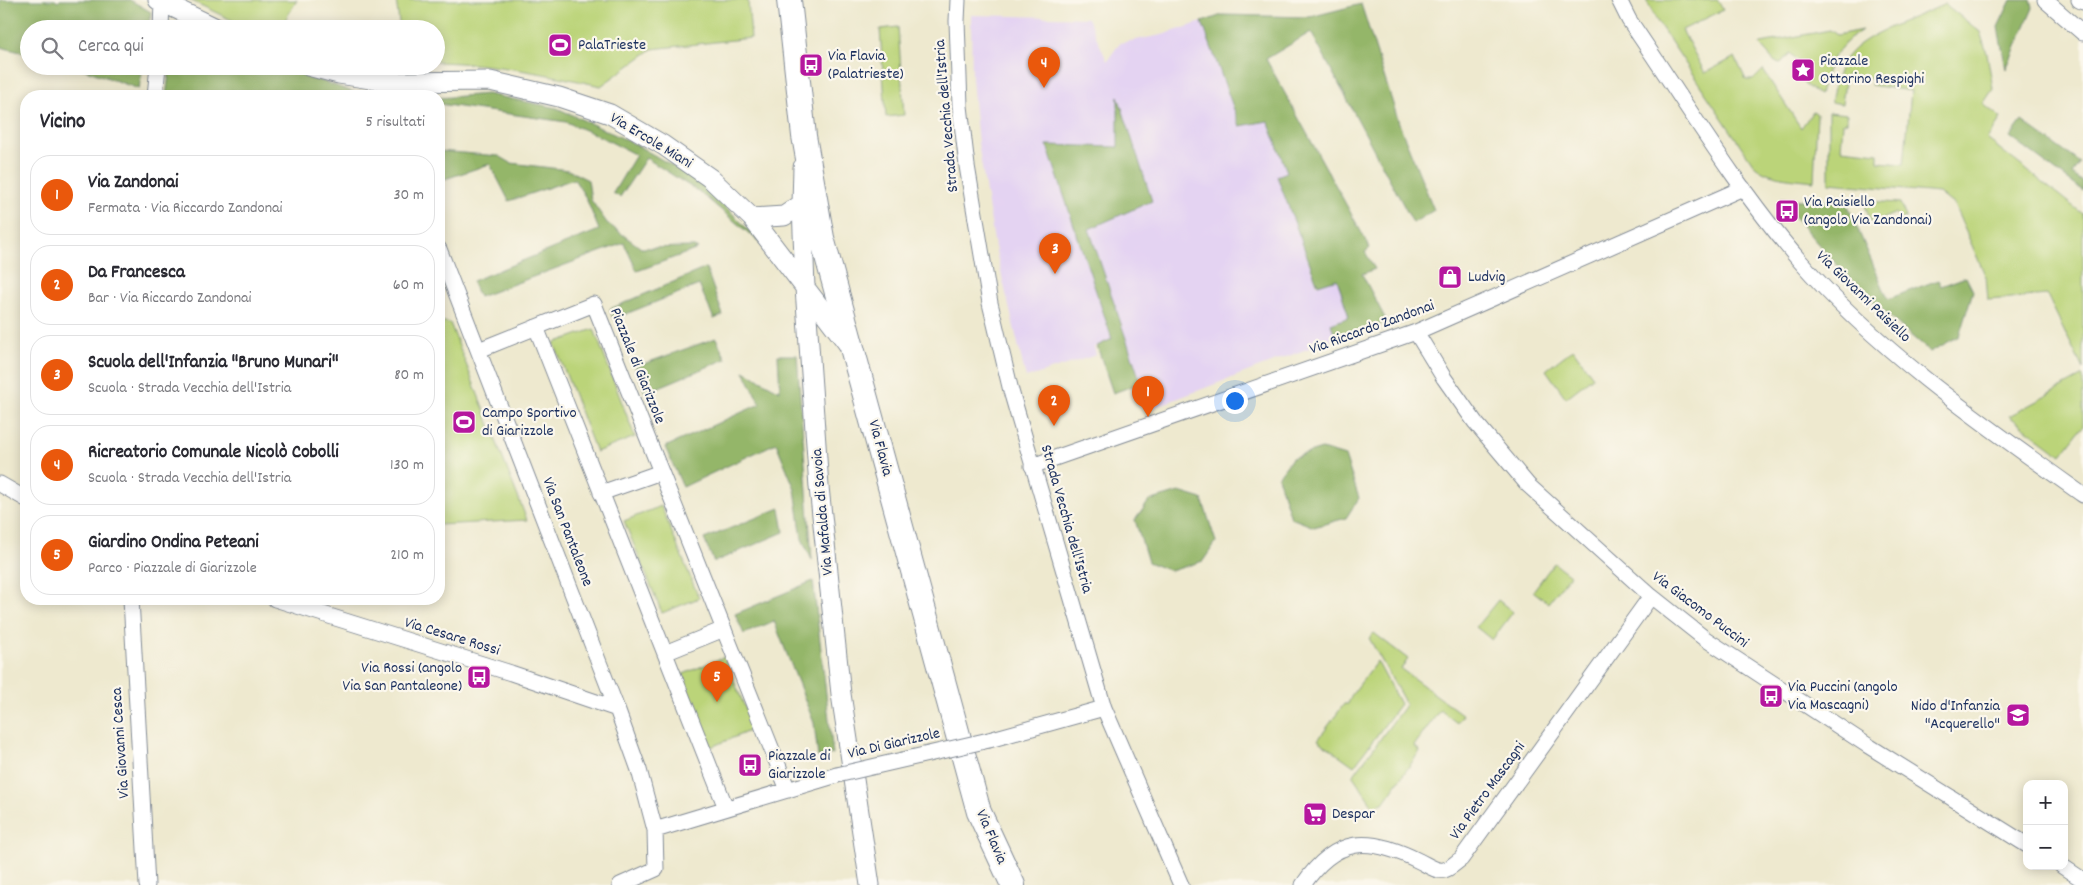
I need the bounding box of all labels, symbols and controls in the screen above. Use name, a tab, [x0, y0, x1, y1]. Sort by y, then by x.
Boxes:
search box	[20, 20, 445, 75]
sports icon: PalaTrieste	[547, 32, 573, 58]
icon: search	[38, 34, 66, 62]
text: Cerca qui	[78, 34, 144, 61]
place label: PalaTrieste	[578, 34, 646, 57]
street label: Strada Vecchia dell'Istria	[929, 38, 965, 193]
place label: Via Flavia (Palatrieste)	[828, 45, 904, 86]
pin: 4	[1028, 47, 1060, 88]
place label: Piazzale Ottorino Respighi	[1820, 50, 1924, 91]
bus stop icon: Via Flavia (Palatrieste)	[798, 52, 824, 78]
place icon: Piazzale Ottorino Respighi	[1790, 57, 1816, 83]
street label: Via Ercole Miani	[605, 107, 697, 175]
text: Vicino	[40, 108, 85, 138]
text: 5 risultati	[365, 111, 425, 134]
text: Via Zandonai	[88, 170, 178, 197]
text: 1	[55, 184, 59, 207]
text: 30 m	[394, 184, 424, 207]
place label: Via Paisiello (angolo Via Zandonai)	[1804, 191, 1932, 232]
text: Fermata · Via Riccardo Zandonai	[88, 197, 283, 220]
bus stop icon: Via Paisiello (angolo Via Zandonai)	[1774, 198, 1800, 224]
pin: 3	[1039, 233, 1071, 274]
street label: Via Giovanni Paisiello	[1810, 245, 1916, 349]
text: Da Francesca	[88, 260, 185, 287]
shop icon: Ludvig	[1437, 264, 1463, 290]
place label: Ludvig	[1468, 266, 1506, 289]
text: 2	[54, 274, 61, 297]
text: 60 m	[393, 274, 424, 297]
text: Bar · Via Riccardo Zandonai	[88, 287, 252, 310]
street label: Via Riccardo Zandonai	[1306, 295, 1438, 361]
street label: Piazzale di Giarizzole	[603, 304, 671, 428]
text: Scuola dell'Infanzia "Bruno Munari"	[88, 350, 338, 377]
text: 3	[53, 364, 61, 387]
text: 80 m	[394, 364, 424, 387]
pin: 1	[1132, 376, 1164, 417]
text: Scuola · Strada Vecchia dell'Istria	[88, 377, 291, 400]
pin: 2	[1038, 385, 1070, 426]
your location	[1222, 388, 1248, 414]
place label: Campo Sportivo di Giarizzole	[482, 402, 577, 443]
sports icon: Campo Sportivo di Giarizzole	[451, 409, 477, 435]
street label: Via Flavia	[861, 417, 899, 479]
text: Ricreatorio Comunale Nicolò Cobolli	[88, 440, 339, 467]
street label: Strada Vecchia dell'Istria	[1034, 442, 1098, 596]
street label: Via Mafalda di Savoia	[806, 447, 840, 576]
text: 4	[54, 454, 60, 477]
text: 130 m	[390, 454, 424, 477]
text: Scuola · Strada Vecchia dell'Istria	[88, 467, 291, 490]
street label: Via San Pantaleone	[536, 474, 598, 590]
text: Giardino Ondina Peteani	[88, 530, 259, 557]
text: 5	[53, 544, 61, 567]
text: 210 m	[390, 544, 424, 567]
text: Parco · Piazzale di Giarizzole	[88, 557, 257, 580]
street label: Via Giacomo Puccini	[1647, 566, 1753, 654]
street label: Via Cesare Rossi	[401, 612, 503, 662]
place label: Via Rossi (angolo Via San Pantaleone)	[343, 657, 462, 698]
pin: 5	[701, 661, 733, 702]
bus stop icon: Via Rossi (angolo Via San Pantaleone)	[466, 664, 492, 690]
place label: Via Puccini (angolo Via Mascagni)	[1788, 676, 1898, 717]
bus stop icon: Via Puccini (angolo Via Mascagni)	[1758, 683, 1784, 709]
street label: Via Giovanni Cesca	[106, 686, 136, 799]
place label: Nido d'Infanzia "Acquerello"	[1911, 695, 2000, 736]
school or university icon: Nido d'Infanzia "Acquerello"	[2005, 702, 2031, 728]
street label: Via Di Giarizzole	[846, 722, 942, 766]
street label: Via Pietro Mascagni	[1444, 737, 1532, 845]
place label: Piazzale di Giarizzole	[768, 745, 830, 786]
bus stop icon: Piazzale di Giarizzole	[737, 752, 763, 778]
map controls	[2023, 780, 2068, 870]
button: +	[2023, 780, 2068, 825]
supermarket icon: Despar	[1302, 801, 1328, 827]
place label: Despar	[1332, 803, 1375, 826]
street label: Via Flavia	[969, 806, 1013, 868]
button: −	[2023, 825, 2068, 870]

